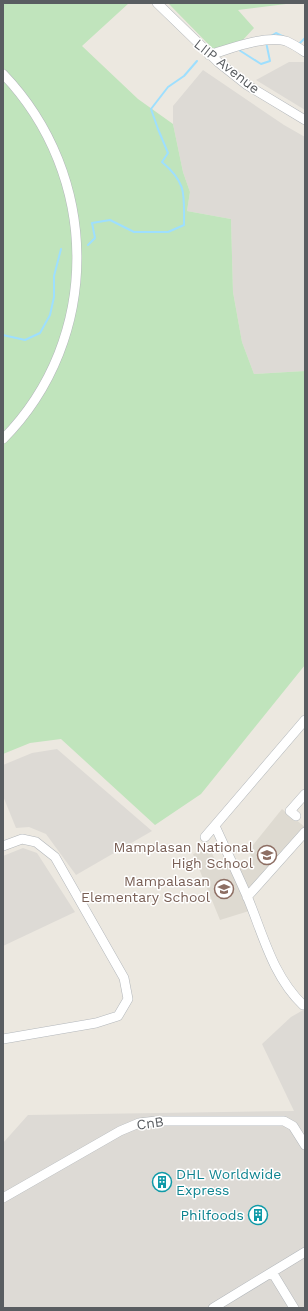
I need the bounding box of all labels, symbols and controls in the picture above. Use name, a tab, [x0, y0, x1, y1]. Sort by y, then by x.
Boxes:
street label: LIIP Avenue	[191, 35, 263, 97]
place label: Mamplasan National High School	[113, 839, 254, 871]
school or university icon: Mamplasan National High School	[256, 844, 278, 866]
place label: Mampalasan Elementary School	[81, 873, 211, 905]
school or university icon: Mampalasan Elementary School	[213, 878, 235, 900]
street label: CnB	[135, 1113, 165, 1133]
place label: DHL Worldwide Express	[176, 1166, 281, 1198]
building icon: DHL Worldwide Express	[151, 1171, 173, 1193]
building icon: Philfoods	[247, 1204, 269, 1226]
place label: Philfoods	[181, 1207, 244, 1223]

